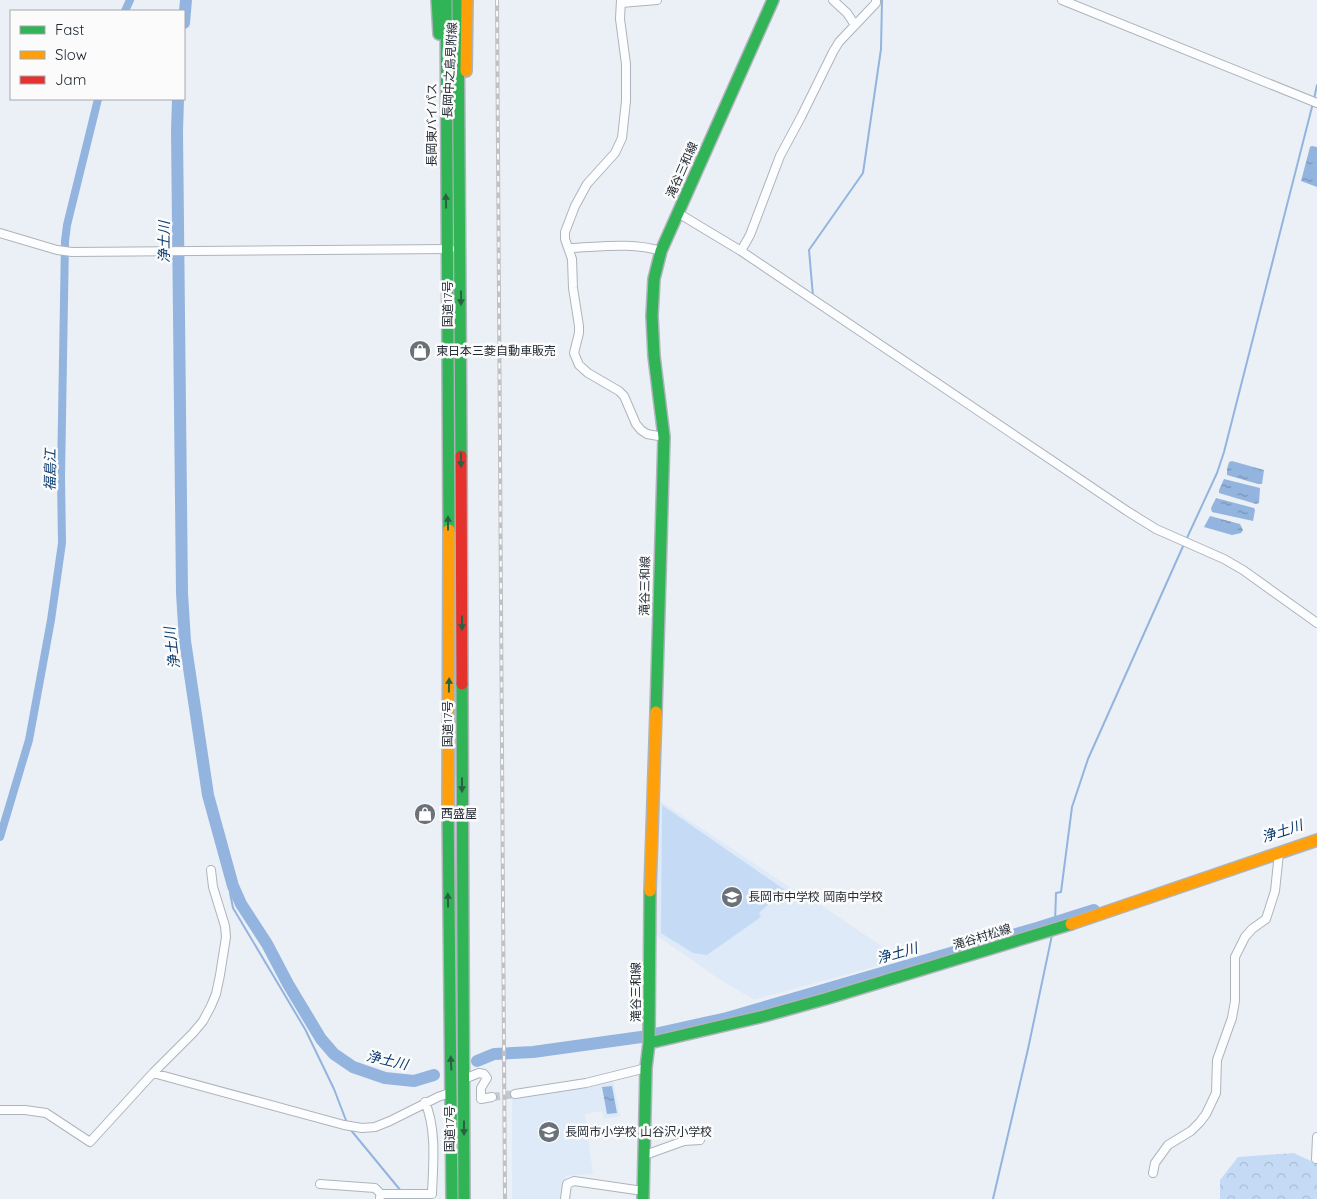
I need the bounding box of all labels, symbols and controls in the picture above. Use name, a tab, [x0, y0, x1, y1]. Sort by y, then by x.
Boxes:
legend	[10, 10, 185, 100]
text: Fast	[55, 20, 84, 39]
street label: 長岡中之島見附線	[439, 22, 460, 118]
text: Slow	[55, 45, 87, 64]
text: Jam	[55, 70, 86, 89]
street label: 長岡東バイパス	[424, 83, 439, 167]
street label: 滝谷三和線	[662, 139, 701, 200]
one-way arrow	[442, 192, 450, 208]
water label: 浄土川	[155, 219, 173, 263]
street label: 国道17号	[440, 281, 455, 327]
one-way arrow	[457, 290, 465, 306]
shop icon: 東日本三菱自動車販売	[408, 339, 432, 363]
place label: 東日本三菱自動車販売	[436, 343, 556, 358]
water label: 福島江	[41, 447, 59, 491]
one-way arrow	[458, 453, 466, 469]
one-way arrow	[444, 515, 452, 531]
street label: 滝谷三和線	[636, 556, 653, 616]
one-way arrow	[458, 615, 466, 631]
water label: 浄土川	[160, 624, 183, 670]
one-way arrow	[445, 677, 453, 693]
street label: 国道17号	[440, 701, 455, 747]
one-way arrow	[458, 778, 466, 794]
shop icon: 西盛屋	[413, 802, 437, 826]
place label: 西盛屋	[441, 806, 477, 821]
water label: 浄土川	[1259, 815, 1307, 846]
school or university icon: 長岡市中学校 岡南中学校	[720, 885, 744, 909]
place label: 長岡市中学校 岡南中学校	[748, 889, 883, 904]
one-way arrow	[444, 892, 452, 908]
street label: 滝谷村松線	[951, 921, 1013, 952]
water label: 浄土川	[874, 938, 922, 967]
street label: 滝谷三和線	[628, 962, 643, 1022]
water label: 浄土川	[365, 1047, 411, 1074]
one-way arrow	[446, 1055, 454, 1071]
street label: 国道17号	[442, 1106, 457, 1152]
one-way arrow	[460, 1120, 468, 1136]
school or university icon: 長岡市小学校 山谷沢小学校	[537, 1120, 561, 1144]
place label: 長岡市小学校 山谷沢小学校	[565, 1124, 712, 1139]

